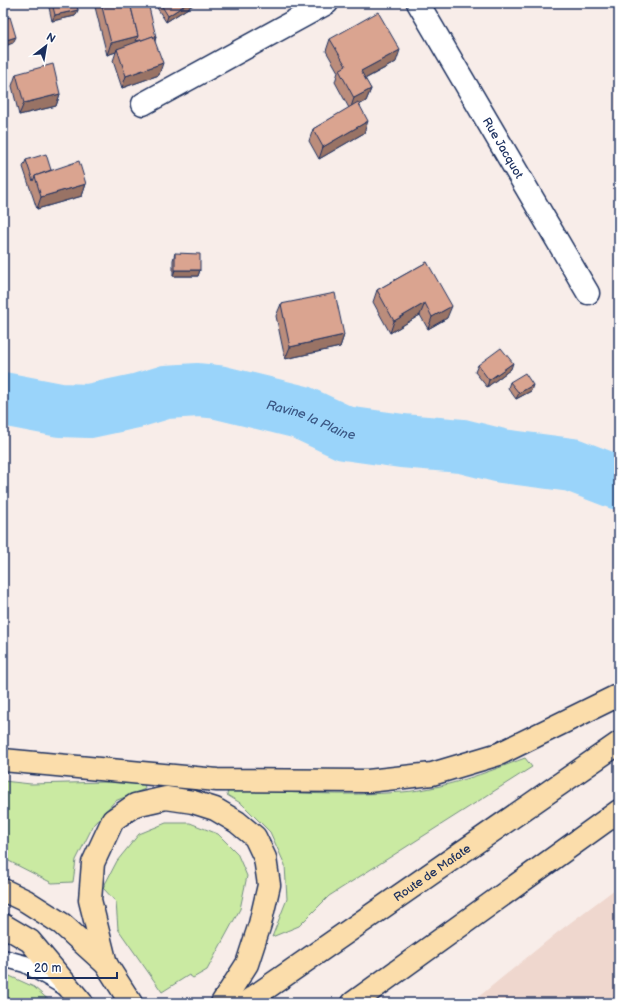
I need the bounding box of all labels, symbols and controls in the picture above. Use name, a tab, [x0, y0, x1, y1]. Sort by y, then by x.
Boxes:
north arrow	[26, 26, 66, 66]
text: N	[44, 30, 58, 46]
street label: Rue Jacquot	[479, 115, 526, 182]
water label: Ravine la Plaine	[265, 397, 357, 443]
street label: Route de Mafate	[391, 841, 474, 905]
scale bar	[28, 954, 117, 980]
text: 20 m	[34, 961, 61, 976]

